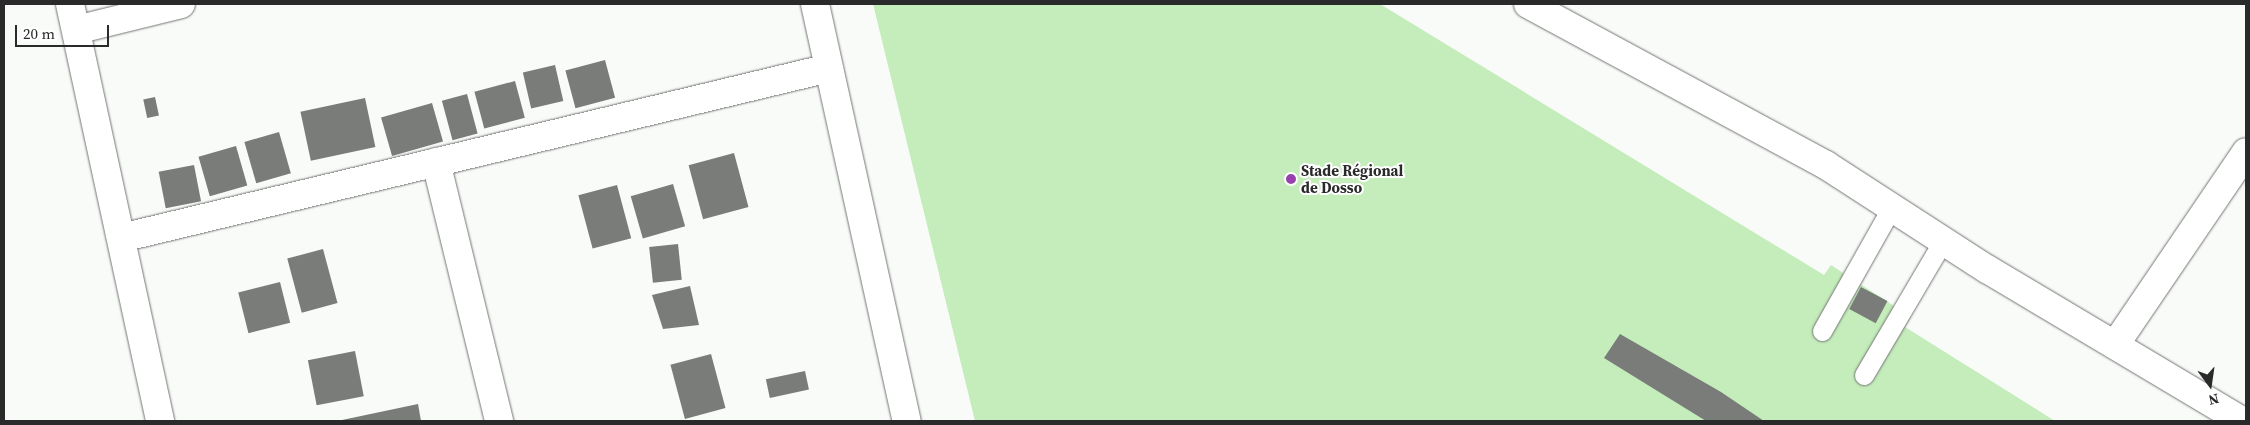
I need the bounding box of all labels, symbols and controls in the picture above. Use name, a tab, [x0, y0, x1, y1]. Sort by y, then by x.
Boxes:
scale bar	[18, 15, 111, 47]
text: 20 m	[23, 23, 55, 44]
place label: Stade Régional de Dosso	[1301, 161, 1403, 196]
marker: Stade Régional de Dosso	[1285, 173, 1297, 185]
north arrow	[2185, 360, 2235, 410]
text: N	[2206, 389, 2221, 410]

